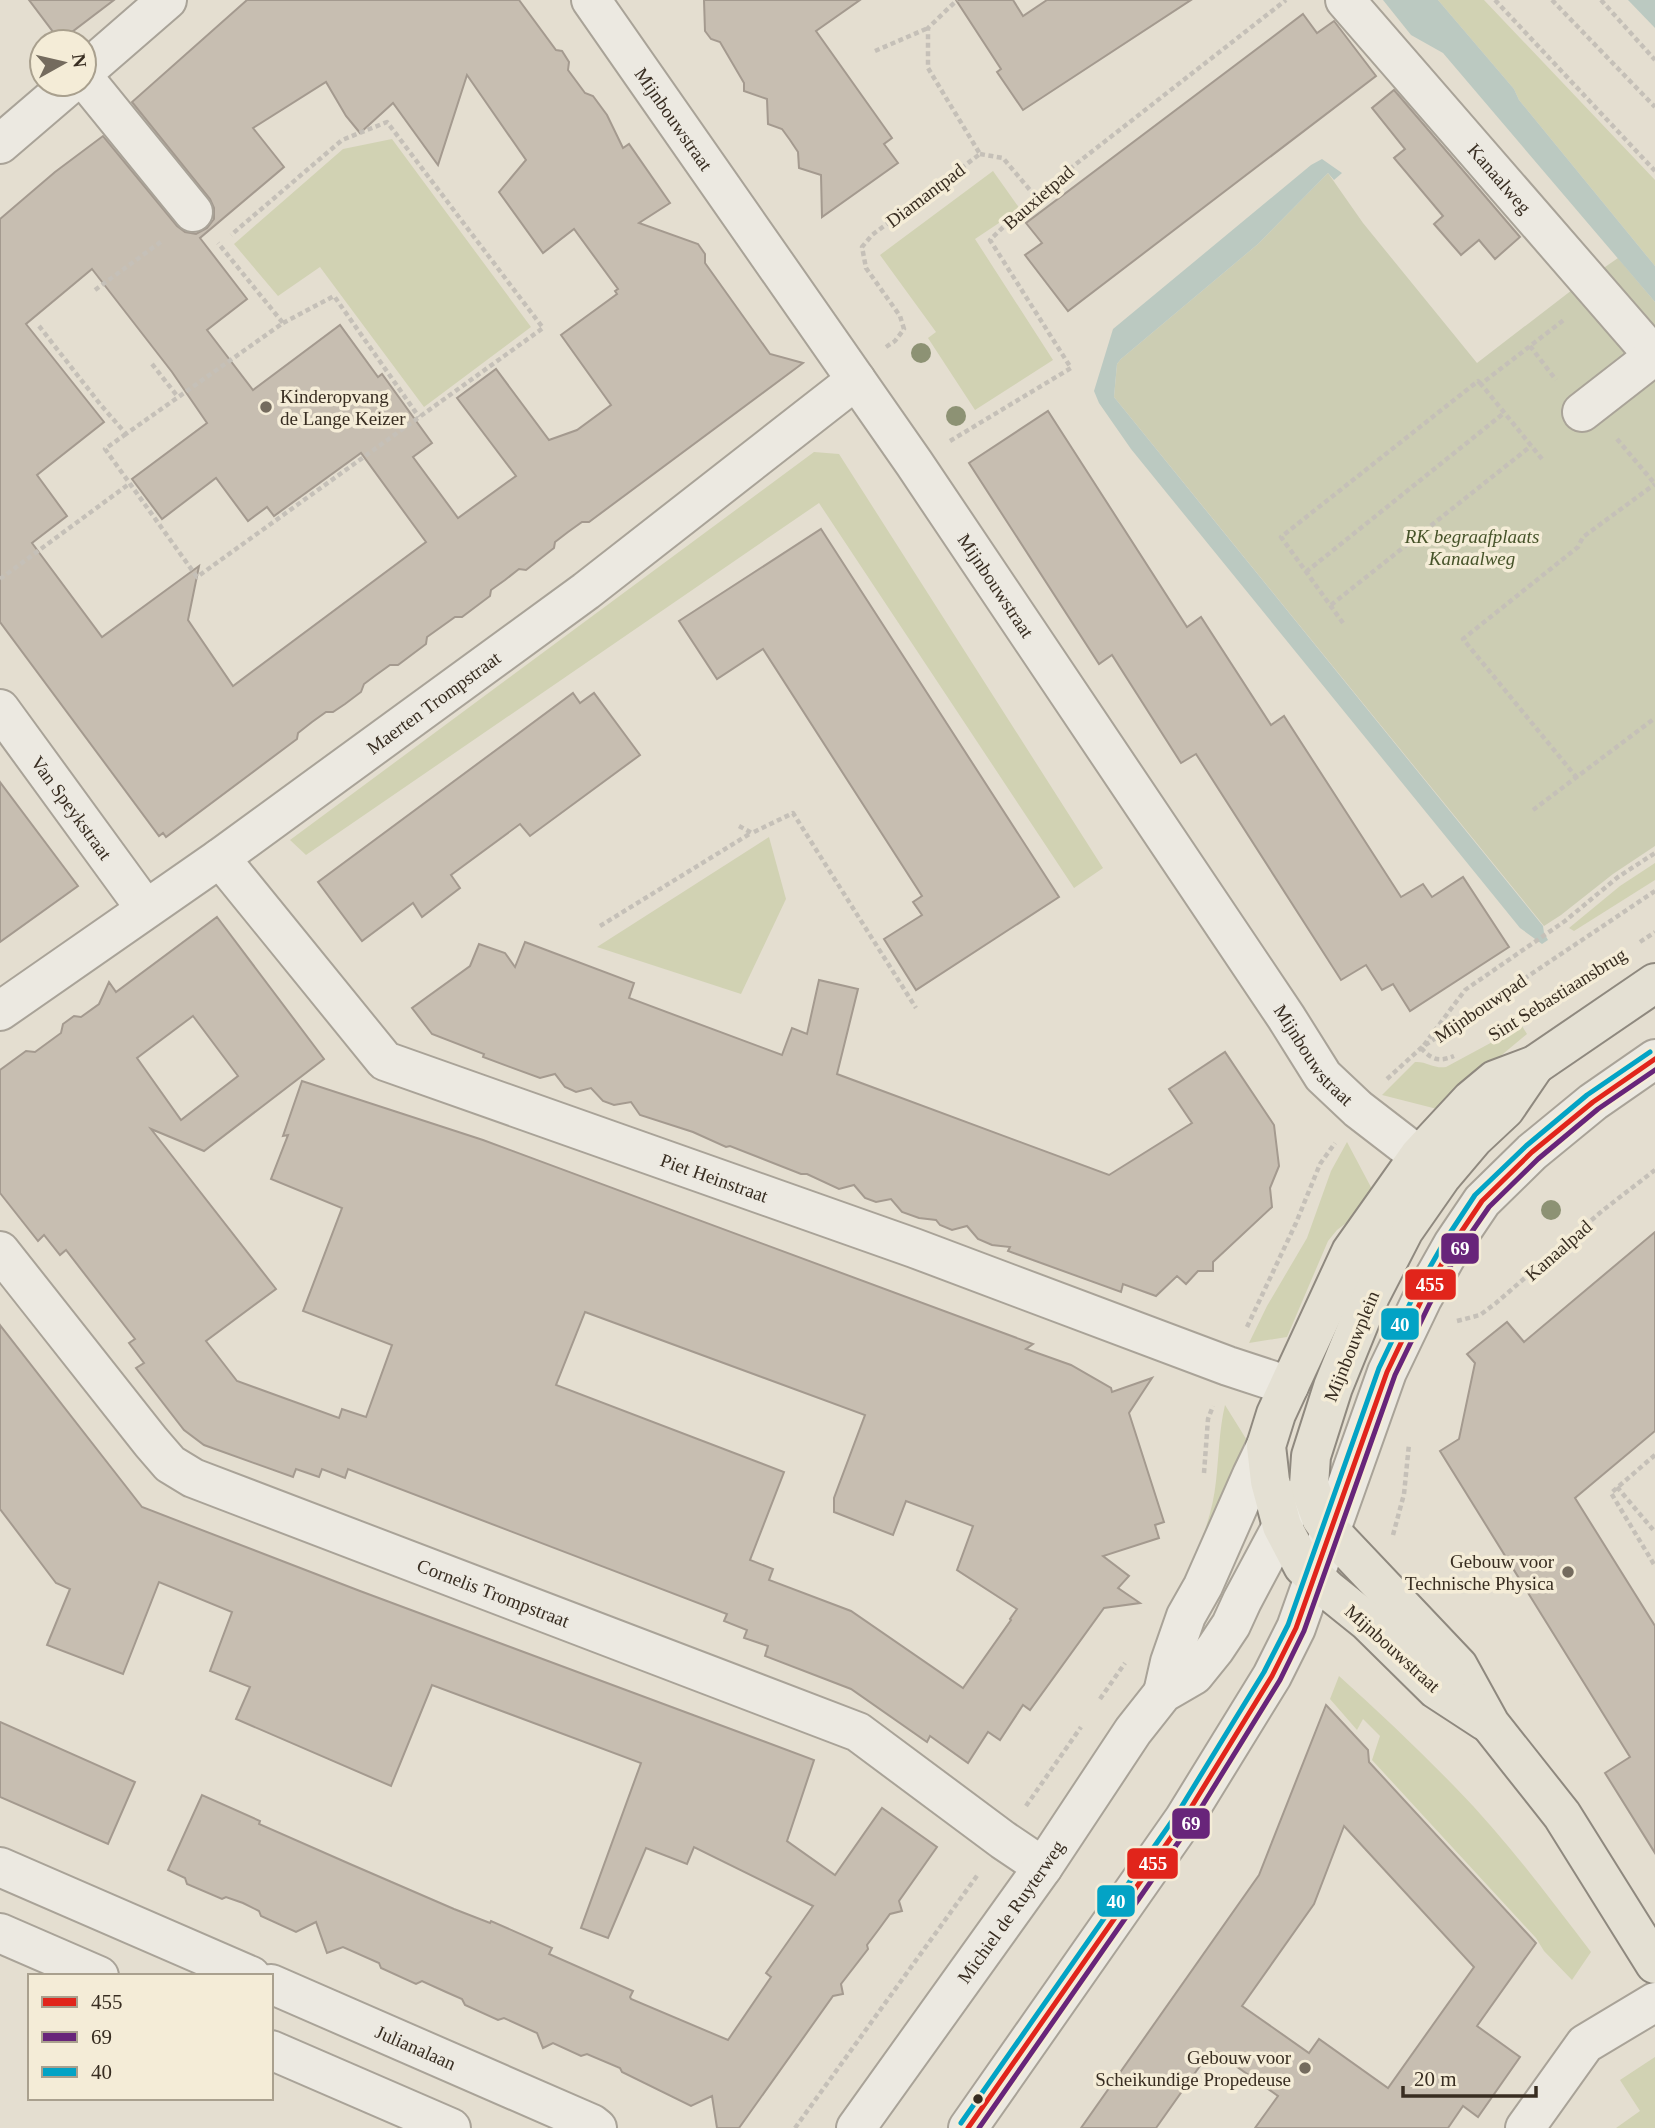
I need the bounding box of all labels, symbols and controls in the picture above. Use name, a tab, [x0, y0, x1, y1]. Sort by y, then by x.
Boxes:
north arrow	[28, 28, 98, 98]
text: N	[68, 52, 91, 69]
street label: Mijnbouwstraat	[631, 64, 717, 175]
street label: Kanaalweg	[1463, 139, 1536, 218]
street label: Diamantpad	[882, 159, 969, 232]
street label: Bauxietpad	[999, 161, 1078, 234]
place label: Kinderopvang de Lange Keizer	[280, 386, 406, 429]
marker: Kinderopvang de Lange Keizer	[258, 399, 274, 415]
park label: RK begraafplaats Kanaalweg	[1404, 526, 1539, 569]
street label: Mijnbouwstraat	[954, 530, 1038, 642]
street label: Maerten Trompstraat	[363, 647, 505, 758]
street label: Van Speykstraat	[27, 752, 117, 864]
street label: Sint Sebastiaansbrug	[1484, 943, 1631, 1045]
street label: Mijnbouwpad	[1430, 970, 1531, 1047]
street label: Mijnbouwstraat	[1270, 1001, 1358, 1110]
street label: Piet Heinstraat	[658, 1149, 771, 1207]
street label: Kanaalpad	[1521, 1215, 1596, 1285]
line badge: 69	[1440, 1232, 1480, 1265]
text: 69	[1451, 1238, 1470, 1259]
line badge: 455	[1404, 1268, 1457, 1301]
text: 455	[1416, 1274, 1444, 1295]
street label: Mijnbouwplein	[1320, 1287, 1383, 1404]
line badge: 40	[1380, 1307, 1420, 1341]
text: 40	[1391, 1314, 1410, 1335]
place label: Gebouw voor Technische Physica	[1405, 1551, 1555, 1594]
street label: Cornelis Trompstraat	[414, 1555, 573, 1632]
marker: Gebouw voor Technische Physica	[1560, 1564, 1576, 1580]
street label: Mijnbouwstraat	[1341, 1600, 1445, 1697]
line badge: 69	[1171, 1807, 1211, 1840]
text: 69	[1182, 1813, 1201, 1834]
street label: Michiel de Ruyterweg	[953, 1836, 1069, 1987]
line badge: 455	[1126, 1847, 1179, 1880]
text: 455	[1139, 1853, 1167, 1874]
line badge: 40	[1096, 1884, 1136, 1918]
text: 40	[1107, 1891, 1126, 1912]
legend	[28, 1974, 273, 2100]
text: 455	[91, 1990, 123, 2014]
street label: Julianalaan	[372, 2021, 459, 2075]
text: 69	[91, 2025, 112, 2049]
place label: Gebouw voor Scheikundige Propedeuse	[1095, 2047, 1292, 2090]
scale bar	[1403, 2054, 1536, 2098]
text: 40	[91, 2060, 112, 2084]
marker: Gebouw voor Scheikundige Propedeuse	[1297, 2060, 1313, 2076]
text: 20 m	[1414, 2067, 1457, 2091]
unlabelled marker	[971, 2092, 985, 2106]

